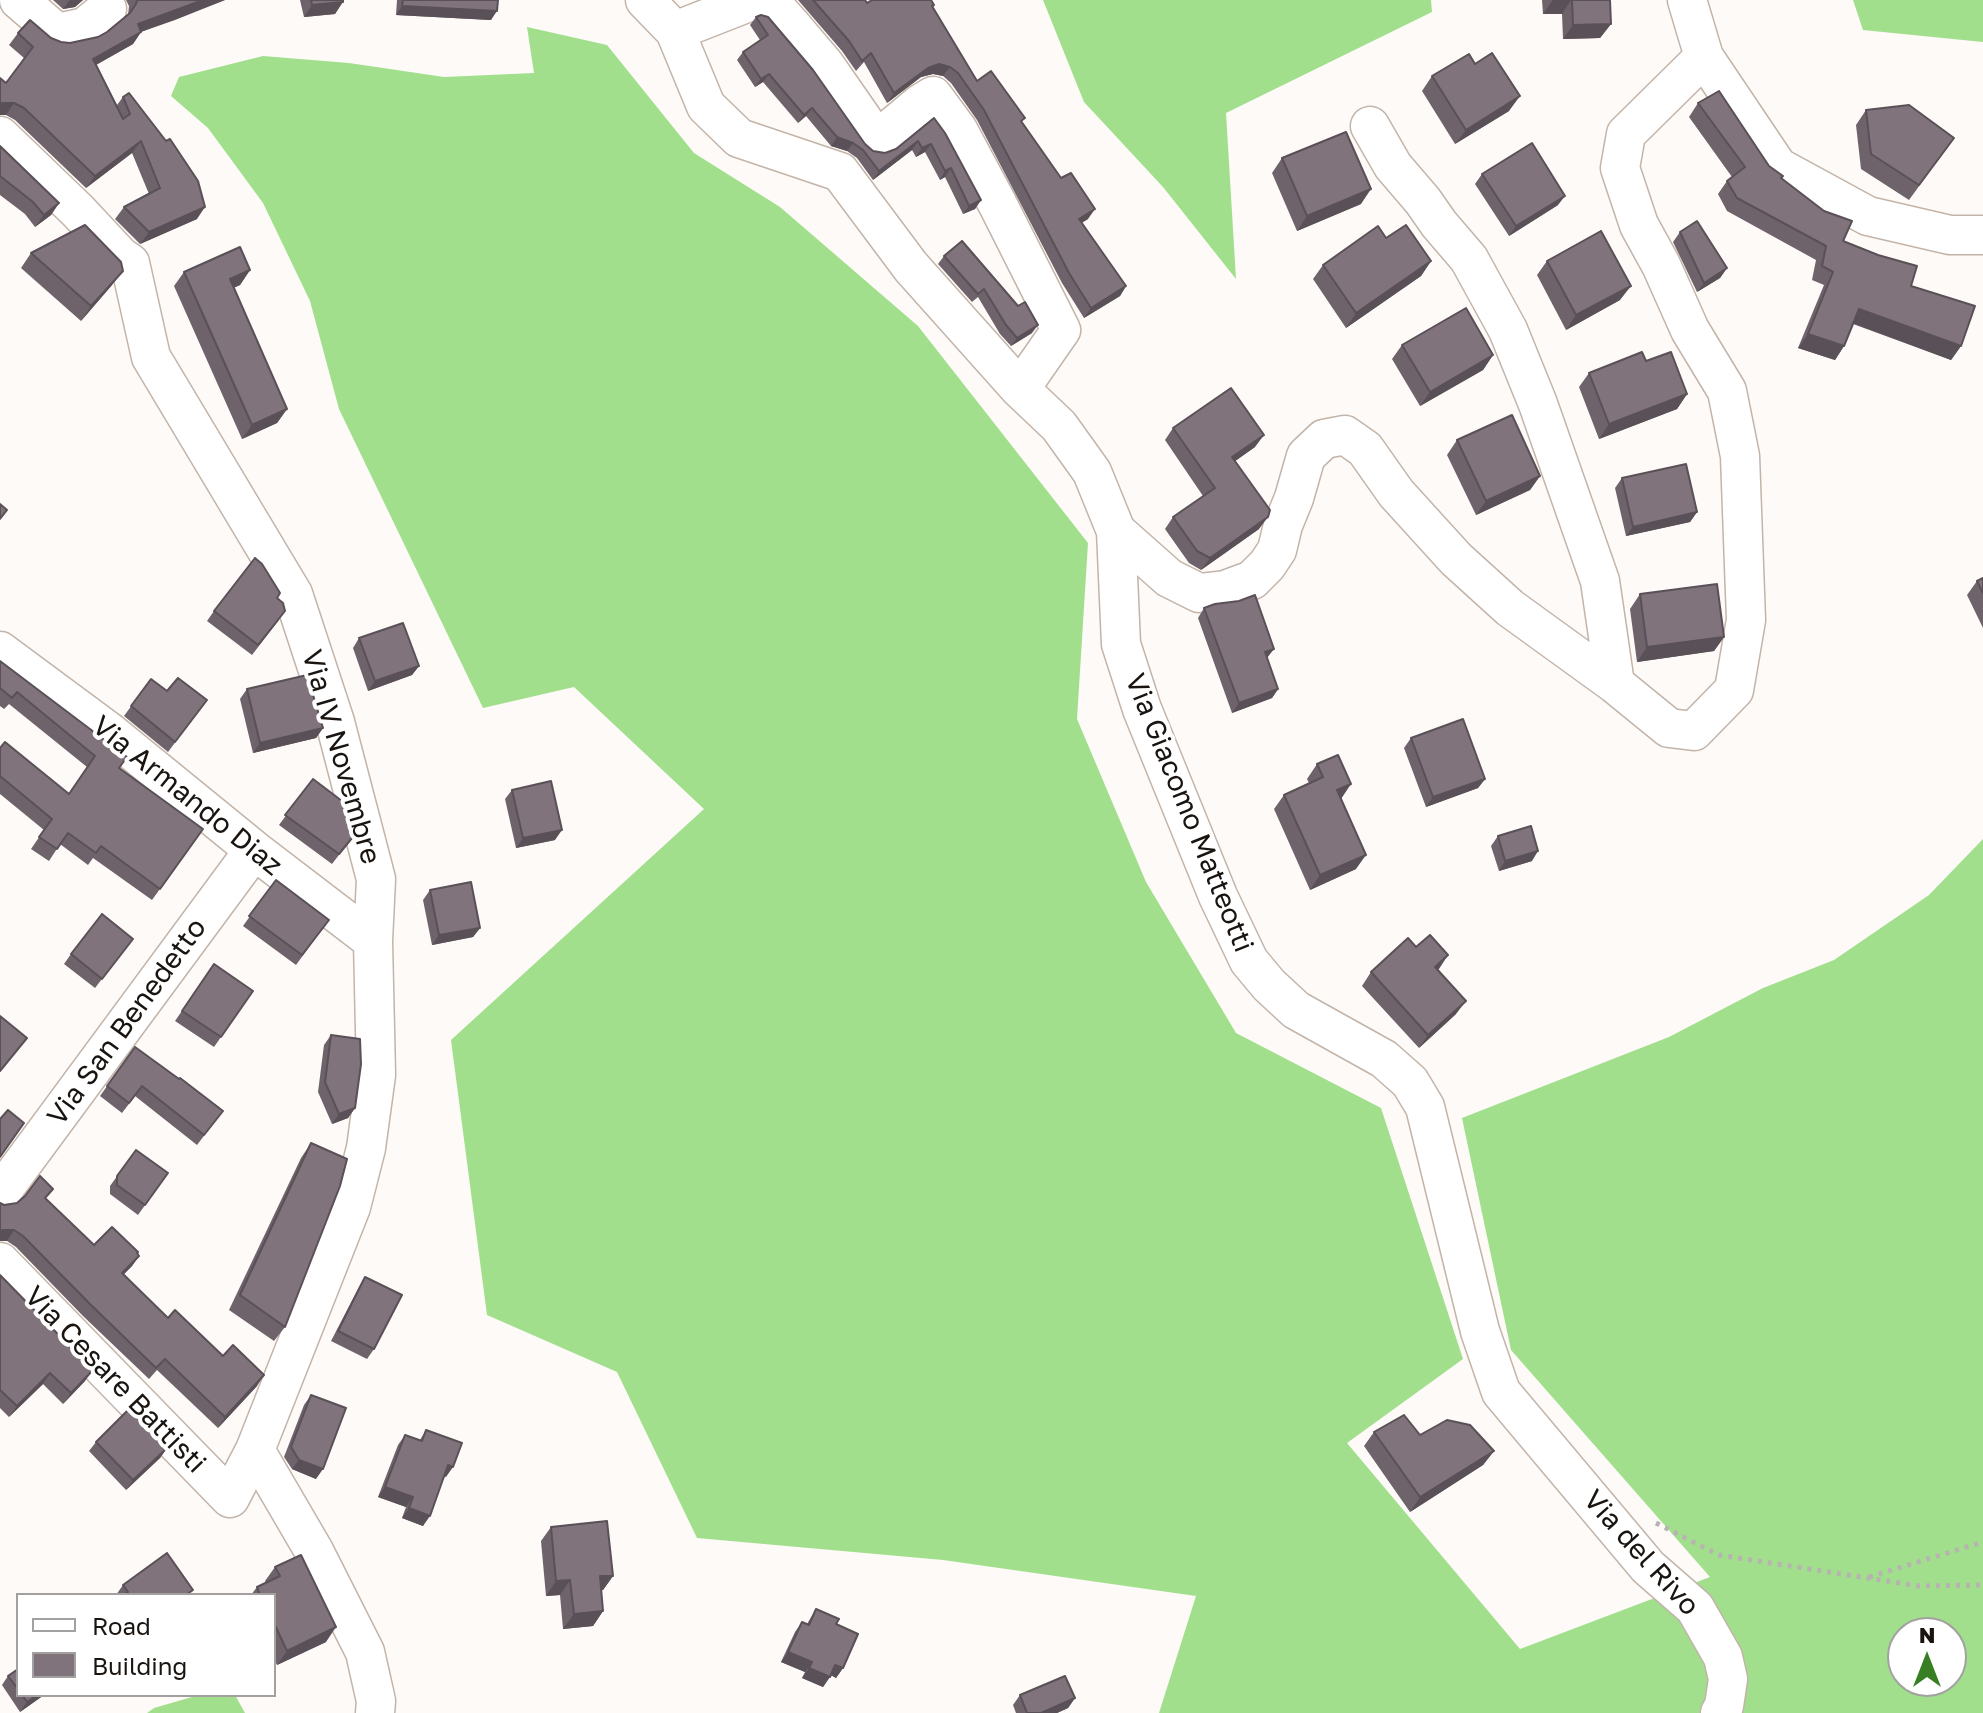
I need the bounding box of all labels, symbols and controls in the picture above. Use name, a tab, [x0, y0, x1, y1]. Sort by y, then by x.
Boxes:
street label: Via IV Novembre	[294, 646, 388, 868]
street label: Via Giacomo Matteotti	[1118, 669, 1260, 957]
street label: Via Armando Diaz	[85, 709, 289, 883]
street label: Via San Benedetto	[41, 912, 213, 1132]
street label: Via Cesare Battisti	[17, 1280, 213, 1480]
street label: Via del Rivo	[1576, 1483, 1706, 1623]
legend	[16, 1593, 276, 1697]
text: Road	[92, 1611, 151, 1640]
north arrow	[1887, 1617, 1967, 1697]
text: N	[1919, 1621, 1935, 1648]
text: Building	[92, 1651, 187, 1680]

